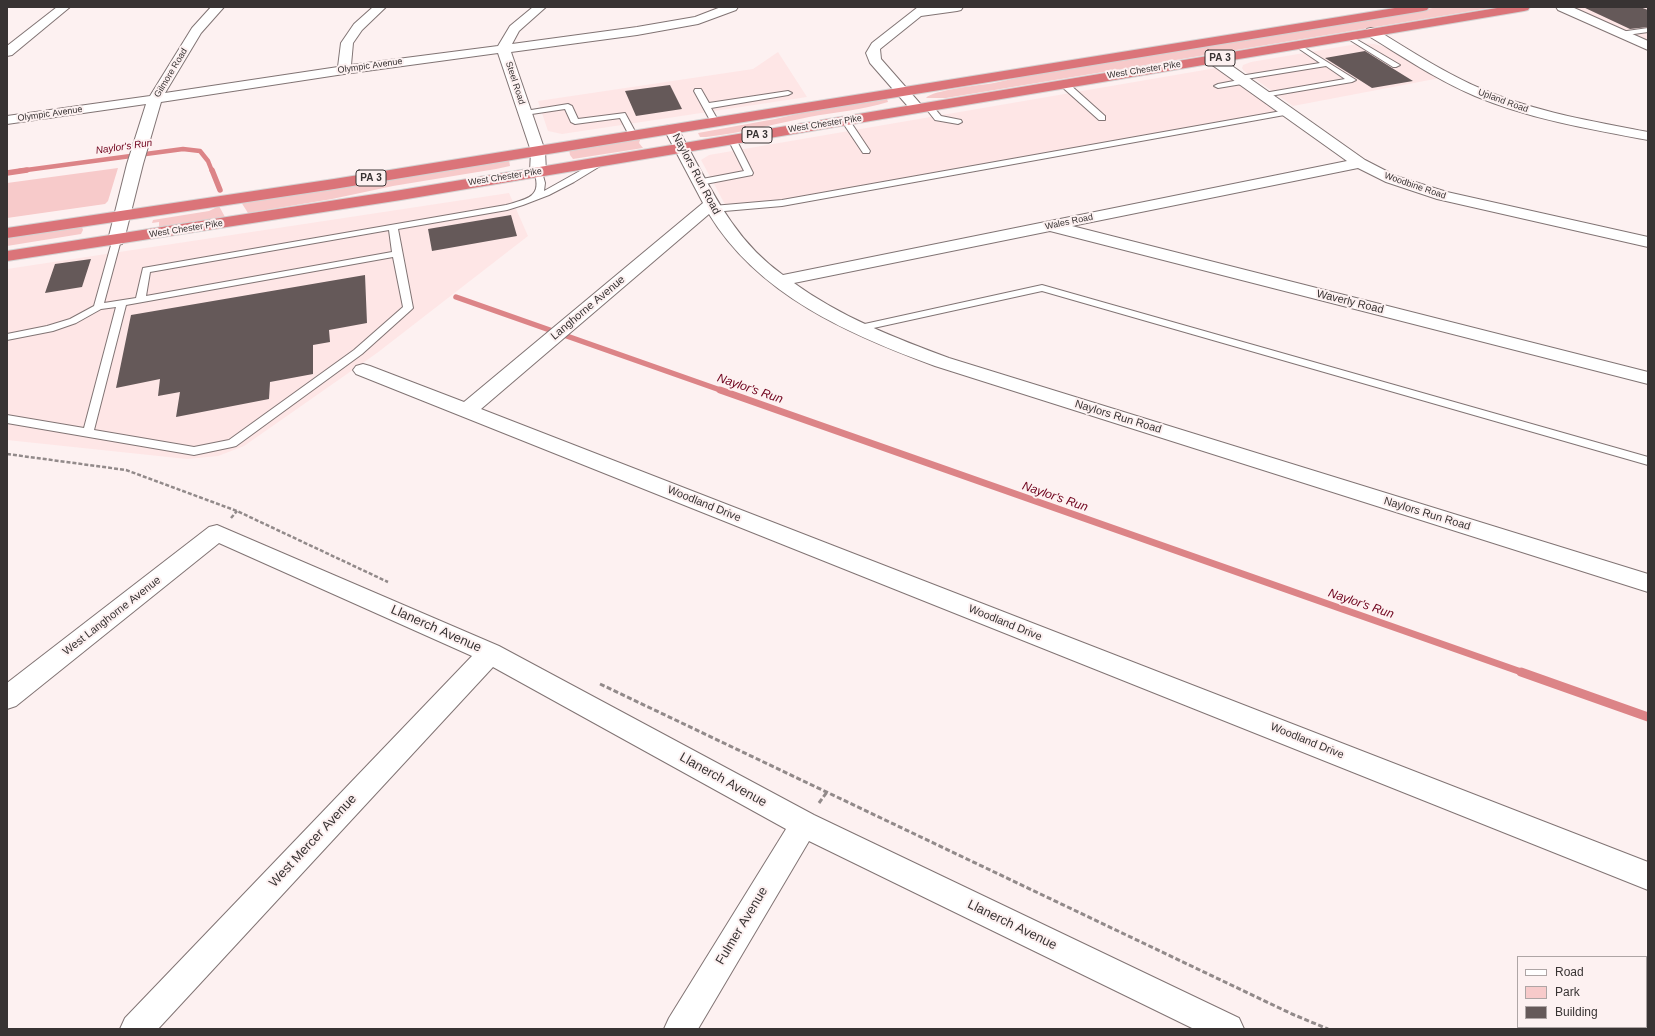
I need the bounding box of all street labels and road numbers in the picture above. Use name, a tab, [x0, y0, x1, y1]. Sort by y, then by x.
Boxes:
street label: Gilmore Road	[152, 46, 190, 100]
road number: PA 3	[1205, 50, 1235, 66]
street label: Olympic Avenue	[337, 56, 403, 76]
street label: West Chester Pike	[1106, 59, 1182, 81]
street label: Steel Road	[503, 60, 527, 106]
street label: Upland Road	[1476, 87, 1530, 115]
street label: Olympic Avenue	[17, 104, 83, 124]
street label: West Chester Pike	[787, 113, 863, 135]
road number: PA 3	[742, 127, 772, 143]
street label: Naylors Run Road	[669, 131, 723, 217]
street label: West Chester Pike	[467, 166, 543, 188]
road number: PA 3	[356, 170, 386, 186]
street label: Woodbine Road	[1383, 170, 1447, 202]
street label: Wales Road	[1044, 212, 1094, 232]
street label: West Chester Pike	[148, 218, 224, 240]
street label: Langhorne Avenue	[548, 273, 628, 343]
street label: Waverly Road	[1315, 287, 1385, 317]
street label: Naylors Run Road	[1073, 398, 1163, 436]
street label: Woodland Drive	[665, 483, 743, 525]
street label: Naylors Run Road	[1382, 495, 1472, 533]
street label: West Langhorne Avenue	[60, 574, 164, 658]
street label: Llanerch Avenue	[388, 602, 484, 656]
street label: Woodland Drive	[966, 602, 1044, 644]
street label: Woodland Drive	[1268, 720, 1346, 762]
street label: Llanerch Avenue	[677, 750, 769, 810]
street label: West Mercer Avenue	[266, 791, 360, 891]
street label: Fulmer Avenue	[713, 884, 771, 968]
street label: Llanerch Avenue	[965, 897, 1059, 953]

